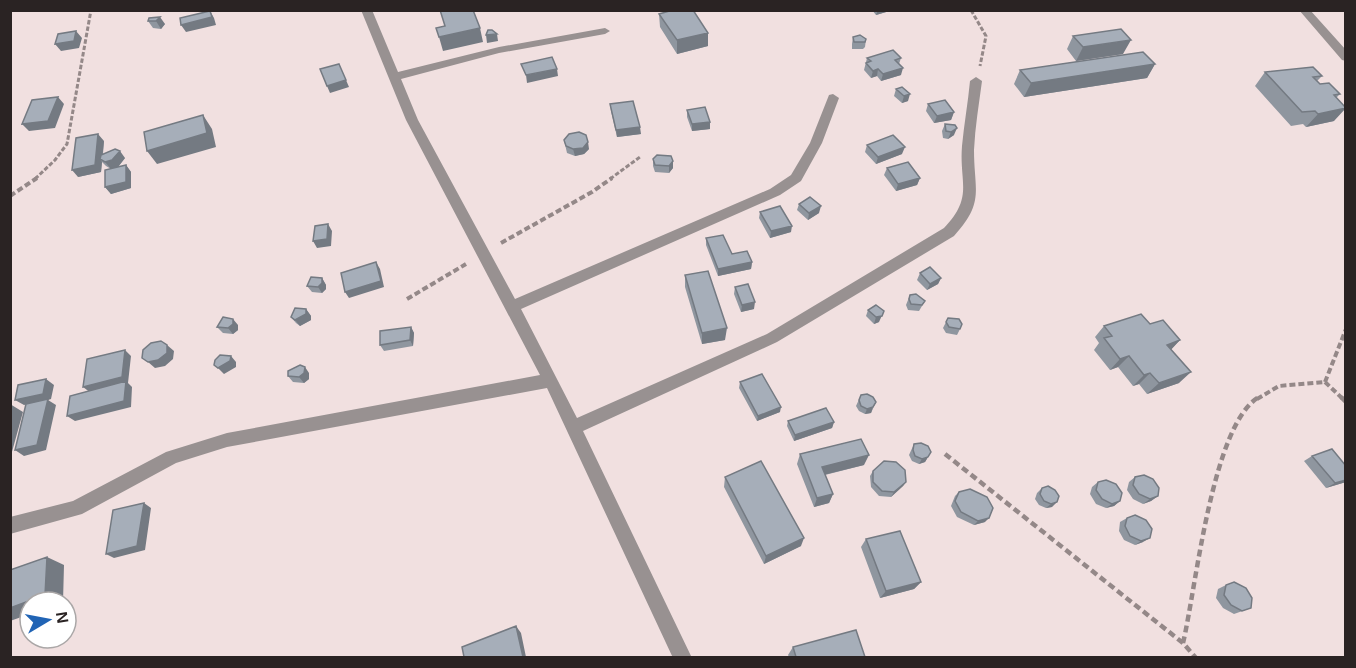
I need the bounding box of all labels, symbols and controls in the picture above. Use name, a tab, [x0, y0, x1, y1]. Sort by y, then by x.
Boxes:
north arrow	[18, 590, 78, 650]
text: N	[53, 610, 72, 625]

